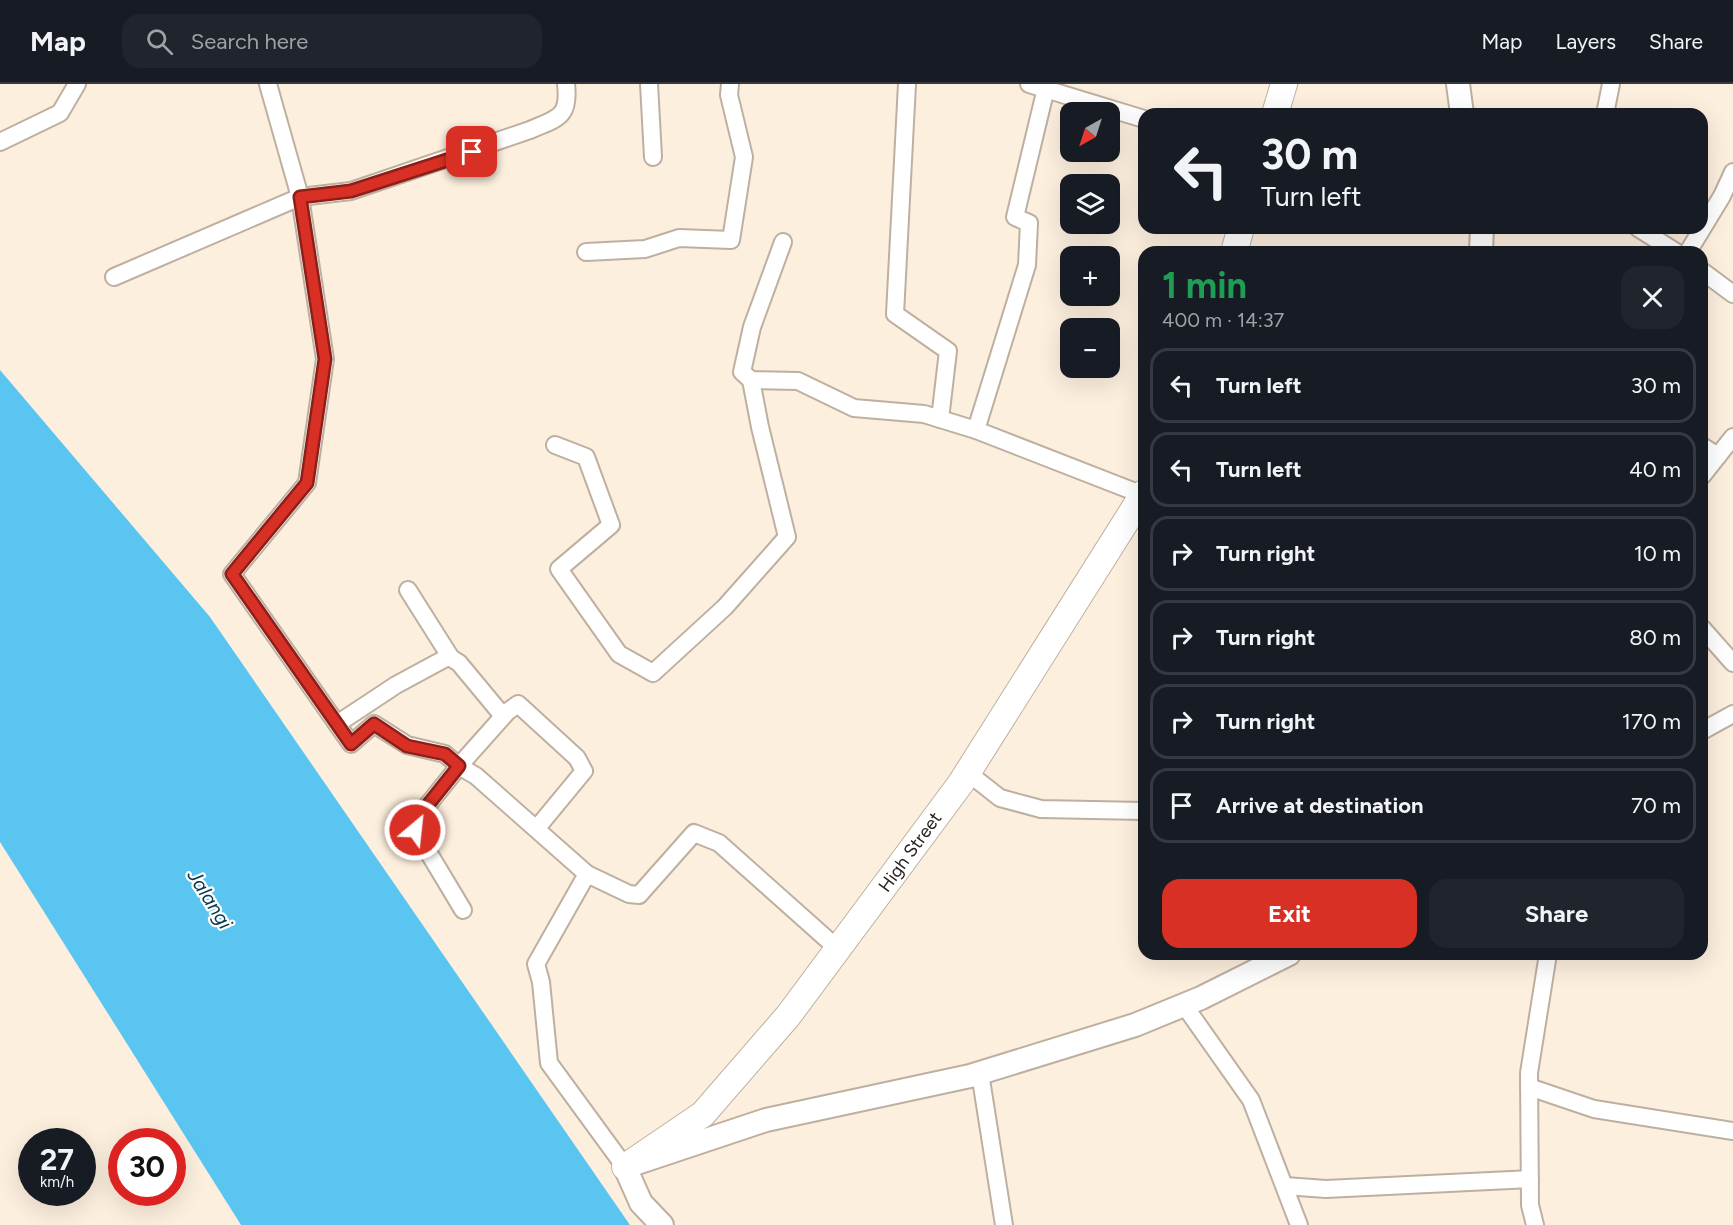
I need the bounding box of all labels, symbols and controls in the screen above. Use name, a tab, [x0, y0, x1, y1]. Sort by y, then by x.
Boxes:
search box	[122, 14, 542, 68]
text: Map	[30, 24, 86, 58]
icon: search	[143, 25, 176, 58]
text: Search here	[191, 28, 308, 55]
text: Map	[1482, 29, 1522, 54]
text: Layers	[1555, 29, 1616, 54]
text: Share	[1649, 29, 1703, 54]
north arrow	[1060, 102, 1120, 162]
map controls	[1060, 102, 1120, 378]
pin	[446, 126, 497, 177]
text: 30 m	[1261, 129, 1358, 180]
icon: left	[1162, 132, 1240, 210]
icon: arrive	[455, 135, 488, 168]
button: layers	[1060, 174, 1120, 234]
text: Turn left	[1261, 180, 1361, 213]
button: +	[1060, 246, 1120, 306]
text: 1 min	[1162, 264, 1247, 307]
button: close	[1621, 266, 1684, 329]
text: 400 m · 14:37	[1162, 308, 1284, 332]
button: −	[1060, 318, 1120, 378]
icon: left	[1165, 369, 1198, 402]
text: Turn left	[1216, 372, 1302, 399]
text: 30 m	[1631, 372, 1681, 399]
icon: left	[1165, 453, 1198, 486]
text: Turn left	[1216, 456, 1302, 483]
text: 40 m	[1629, 456, 1681, 483]
icon: right	[1165, 537, 1198, 570]
text: Turn right	[1216, 540, 1315, 567]
text: 10 m	[1634, 540, 1681, 567]
icon: right	[1165, 621, 1198, 654]
text: Turn right	[1216, 624, 1315, 651]
text: 80 m	[1629, 624, 1681, 651]
icon: right	[1165, 705, 1198, 738]
text: Turn right	[1216, 708, 1315, 735]
text: 170 m	[1622, 708, 1681, 735]
icon: arrive	[1165, 789, 1198, 822]
text: Arrive at destination	[1216, 792, 1424, 819]
text: 70 m	[1631, 792, 1681, 819]
position arrow	[383, 798, 447, 862]
street label: High Street	[874, 808, 946, 896]
water label: Jalangi	[182, 864, 238, 934]
button: Exit	[1162, 879, 1417, 948]
button: Share	[1429, 879, 1684, 948]
speed limit sign: 30	[108, 1128, 186, 1206]
text: 27	[40, 1141, 74, 1178]
text: km/h	[40, 1173, 74, 1191]

